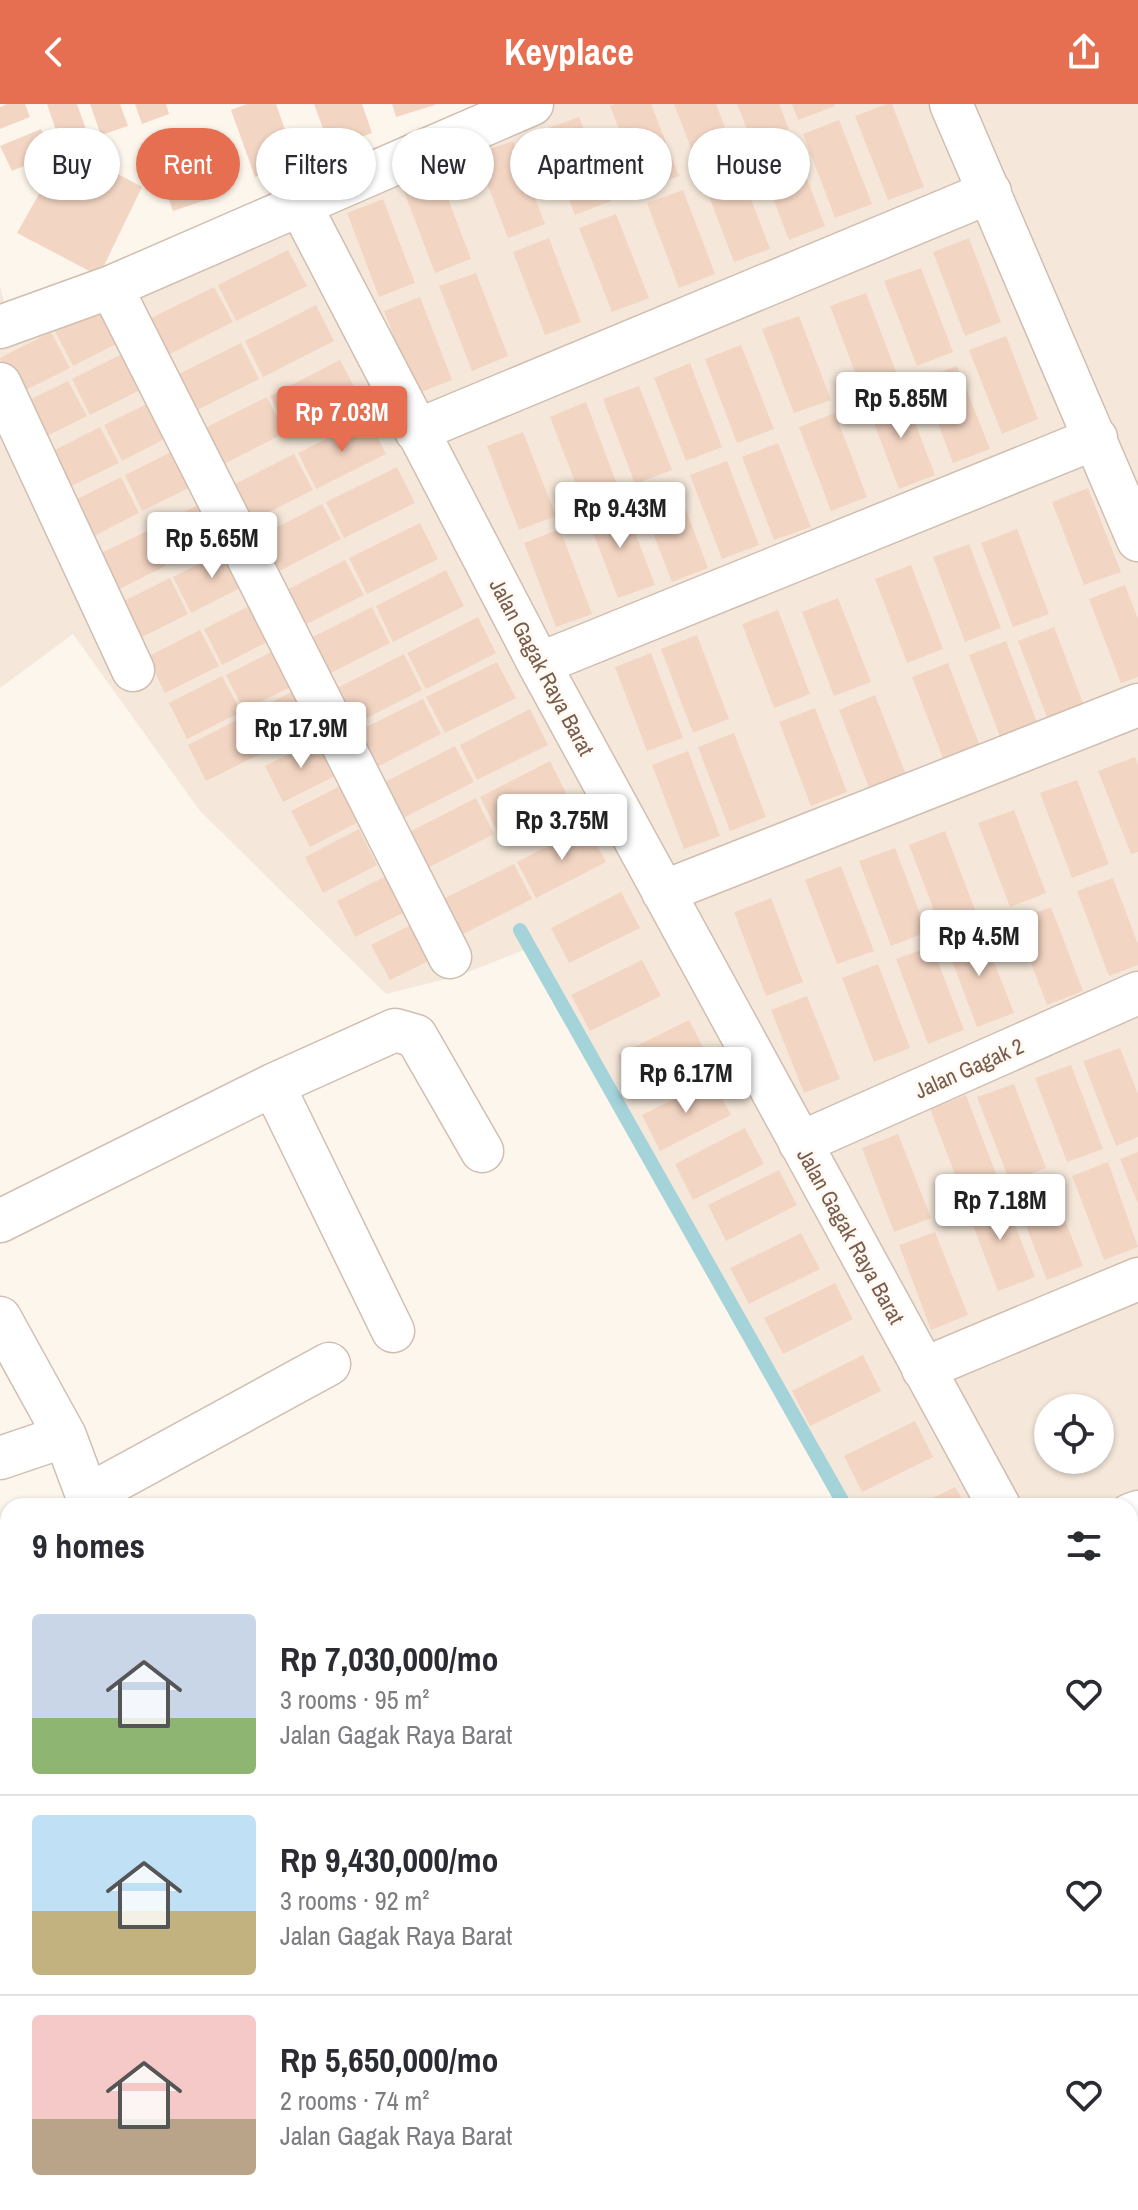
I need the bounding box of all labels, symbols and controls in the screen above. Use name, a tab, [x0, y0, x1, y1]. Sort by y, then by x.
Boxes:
text: Keyplace	[504, 28, 634, 76]
icon: back	[32, 30, 76, 74]
icon: share	[1062, 30, 1106, 74]
chip: Buy	[24, 128, 120, 200]
chip: Rent	[136, 128, 240, 200]
chip: Filters	[256, 128, 376, 200]
chip: New	[392, 128, 494, 200]
chip: Apartment	[510, 128, 672, 200]
chip: House	[688, 128, 810, 200]
pin: Rp 5.85M	[818, 372, 984, 440]
text: Rp 5.85M	[854, 380, 948, 415]
pin: Rp 7.03M	[259, 386, 425, 454]
text: Rp 7.03M	[295, 394, 389, 429]
pin: Rp 9.43M	[537, 482, 703, 550]
text: Rp 9.43M	[573, 490, 667, 525]
pin: Rp 5.65M	[129, 512, 295, 580]
text: Rp 5.65M	[165, 520, 259, 555]
street label: Jalan Gagak Raya Barat	[483, 573, 601, 761]
pin: Rp 17.9M	[218, 702, 384, 770]
text: Rp 17.9M	[254, 710, 348, 745]
pin: Rp 3.75M	[479, 794, 645, 862]
text: Rp 3.75M	[515, 802, 609, 837]
pin: Rp 4.5M	[905, 910, 1053, 978]
text: Rp 4.5M	[938, 918, 1020, 953]
street label: Jalan Gagak 2	[910, 1031, 1028, 1105]
pin: Rp 6.17M	[603, 1047, 769, 1115]
text: Rp 6.17M	[639, 1055, 733, 1090]
street label: Jalan Gagak Raya Barat	[790, 1143, 912, 1329]
pin: Rp 7.18M	[917, 1174, 1083, 1242]
text: Rp 7.18M	[953, 1182, 1047, 1217]
map controls	[1034, 1394, 1114, 1474]
button: locate	[1034, 1394, 1114, 1474]
text: 9 homes	[32, 1523, 145, 1569]
icon: filters	[1062, 1524, 1106, 1568]
text: Rp 7,030,000/mo	[280, 1636, 499, 1682]
icon: home	[96, 1646, 192, 1742]
icon: heart	[1062, 1672, 1106, 1716]
text: 3 rooms · 95 m²	[280, 1682, 429, 1717]
text: Jalan Gagak Raya Barat	[280, 1717, 512, 1752]
text: Rp 9,430,000/mo	[280, 1837, 499, 1883]
icon: home	[96, 1847, 192, 1943]
icon: heart	[1062, 1873, 1106, 1917]
text: 3 rooms · 92 m²	[280, 1883, 429, 1918]
text: Jalan Gagak Raya Barat	[280, 1918, 512, 1953]
text: Rp 5,650,000/mo	[280, 2037, 499, 2083]
icon: home	[96, 2047, 192, 2143]
icon: heart	[1062, 2073, 1106, 2117]
text: 2 rooms · 74 m²	[280, 2083, 429, 2118]
text: Jalan Gagak Raya Barat	[280, 2118, 512, 2153]

